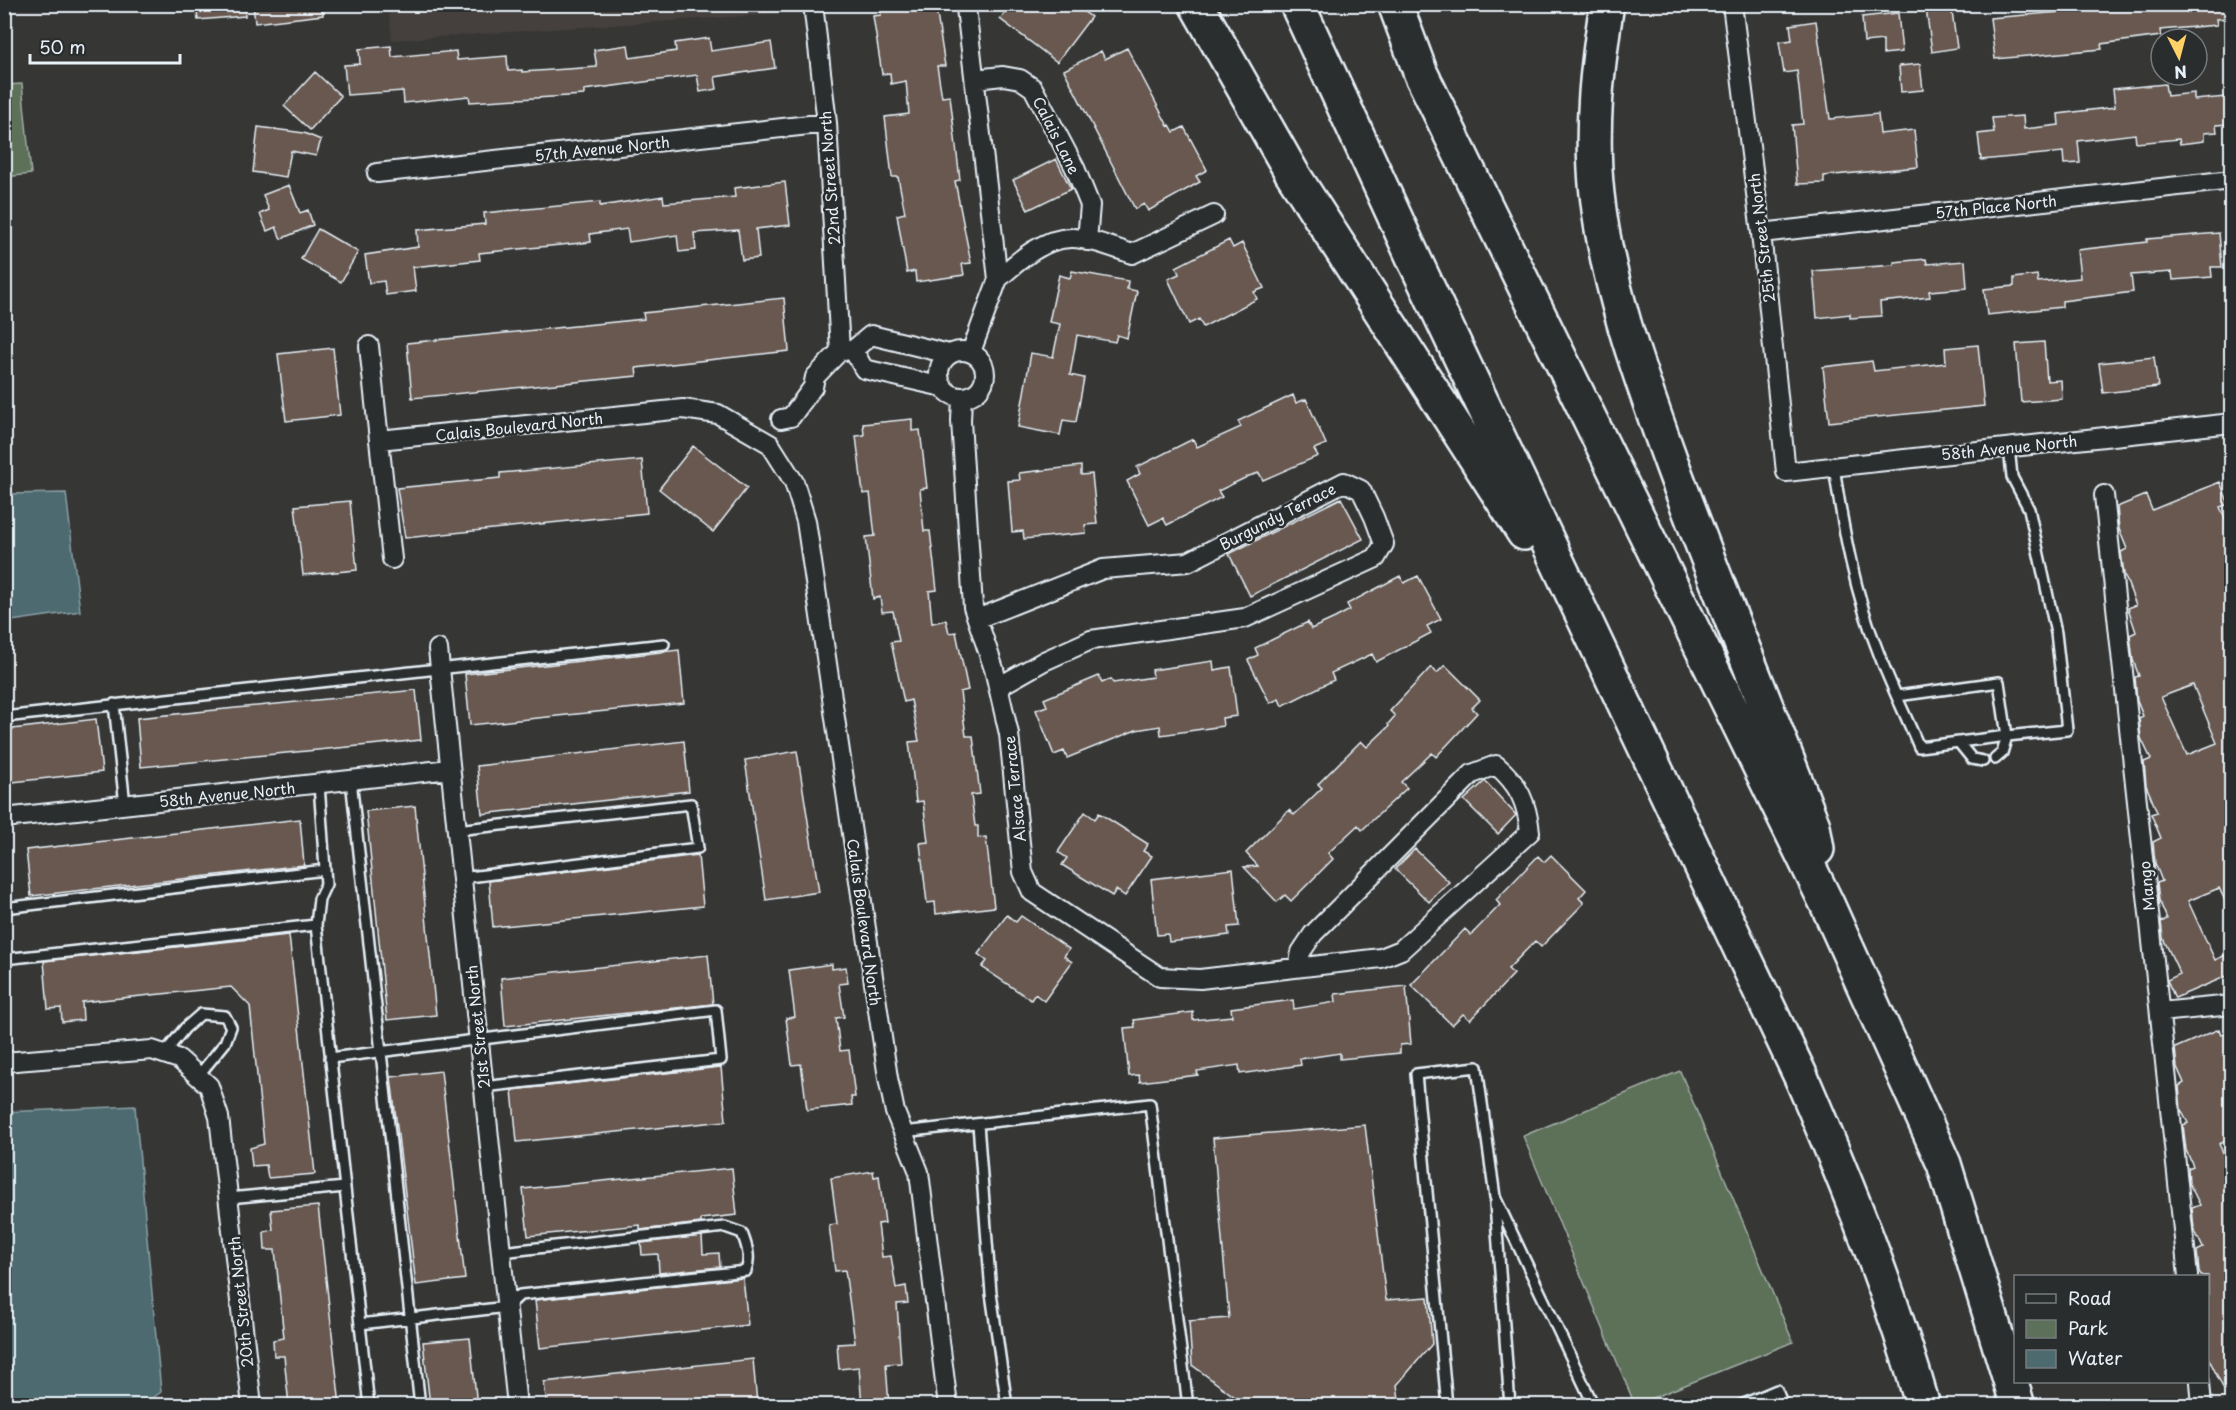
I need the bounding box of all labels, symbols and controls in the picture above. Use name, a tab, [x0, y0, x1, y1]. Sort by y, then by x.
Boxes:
scale bar	[30, 27, 180, 65]
north arrow	[2149, 27, 2209, 87]
text: 50 m	[39, 33, 86, 60]
text: N	[2173, 60, 2188, 86]
street label: Calais Lane	[1028, 92, 1086, 178]
street label: 22nd Street North	[813, 110, 845, 246]
street label: 57th Avenue North	[533, 129, 671, 167]
street label: 25th Street North	[1742, 172, 1780, 304]
street label: 57th Place North	[1934, 188, 2058, 224]
street label: Calais Boulevard North	[434, 406, 604, 446]
street label: 58th Avenue North	[1940, 428, 2078, 466]
street label: Burgundy Terrace	[1215, 477, 1339, 555]
street label: Alsace Terrace	[997, 735, 1031, 843]
street label: 58th Avenue North	[158, 775, 296, 813]
street label: Calais Boulevard North	[842, 837, 888, 1007]
street label: Mango	[2132, 860, 2160, 912]
street label: 21st Street North	[459, 964, 495, 1090]
street label: 20th Street North	[222, 1235, 258, 1369]
legend	[2014, 1275, 2209, 1383]
text: Road	[2068, 1284, 2112, 1311]
text: Park	[2068, 1314, 2108, 1341]
text: Water	[2068, 1344, 2123, 1371]

